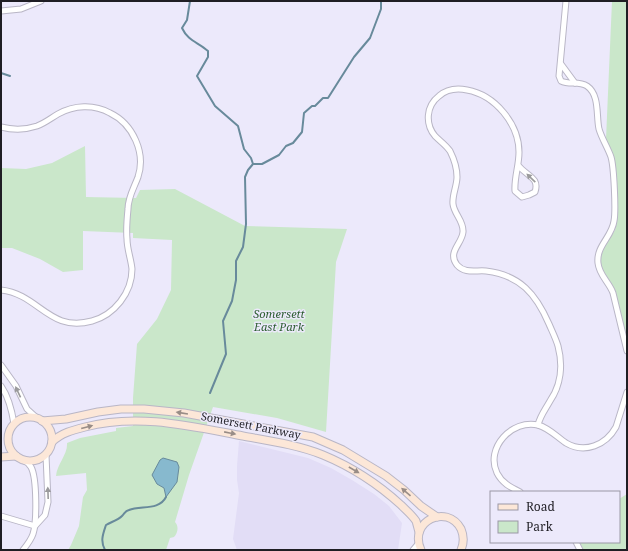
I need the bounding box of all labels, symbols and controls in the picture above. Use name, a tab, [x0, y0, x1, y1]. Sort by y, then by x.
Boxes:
one-way arrow	[526, 173, 535, 182]
park label: Somersett East Park	[253, 306, 306, 334]
one-way arrow	[15, 386, 21, 398]
street label: Somersett Parkway	[200, 408, 303, 442]
one-way arrow	[176, 409, 188, 415]
one-way arrow	[81, 423, 94, 429]
one-way arrow	[224, 431, 236, 437]
one-way arrow	[348, 467, 359, 474]
one-way arrow	[45, 486, 51, 499]
one-way arrow	[401, 488, 412, 497]
legend	[490, 491, 620, 543]
text: Road	[526, 498, 556, 515]
text: Park	[526, 518, 554, 535]

